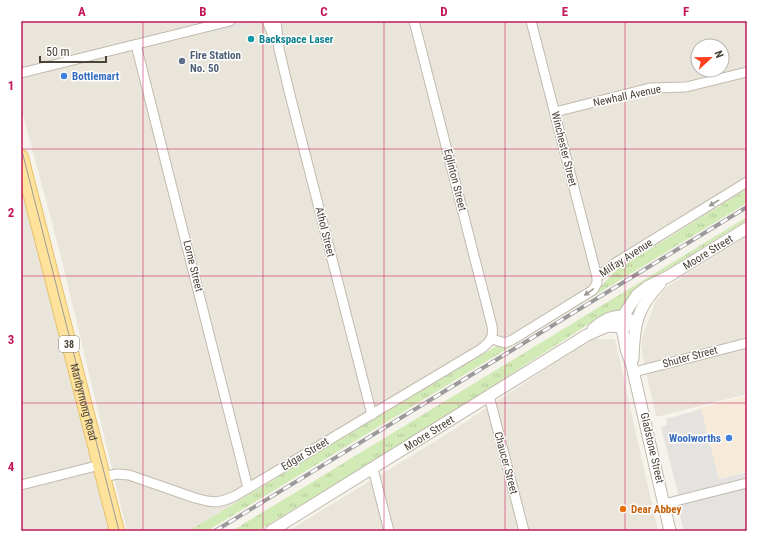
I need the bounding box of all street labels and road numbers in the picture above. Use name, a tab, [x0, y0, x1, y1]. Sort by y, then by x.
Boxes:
street label: Newhall Avenue	[592, 82, 662, 110]
street label: Winchester Street	[548, 110, 580, 188]
street label: Eglinton Street	[441, 148, 469, 212]
street label: Athol Street	[313, 206, 337, 258]
street label: Moore Street	[681, 232, 735, 272]
street label: Milfay Avenue	[597, 236, 655, 280]
street label: Lorne Street	[180, 239, 206, 293]
road number: 38	[59, 336, 79, 352]
street label: Shuter Street	[661, 343, 719, 371]
street label: Maribyrnong Road	[68, 362, 100, 442]
street label: Gladstone Street	[638, 411, 666, 485]
street label: Moore Street	[402, 413, 456, 453]
street label: Chaucer Street	[491, 430, 521, 496]
street label: Edgar Street	[279, 435, 331, 473]

